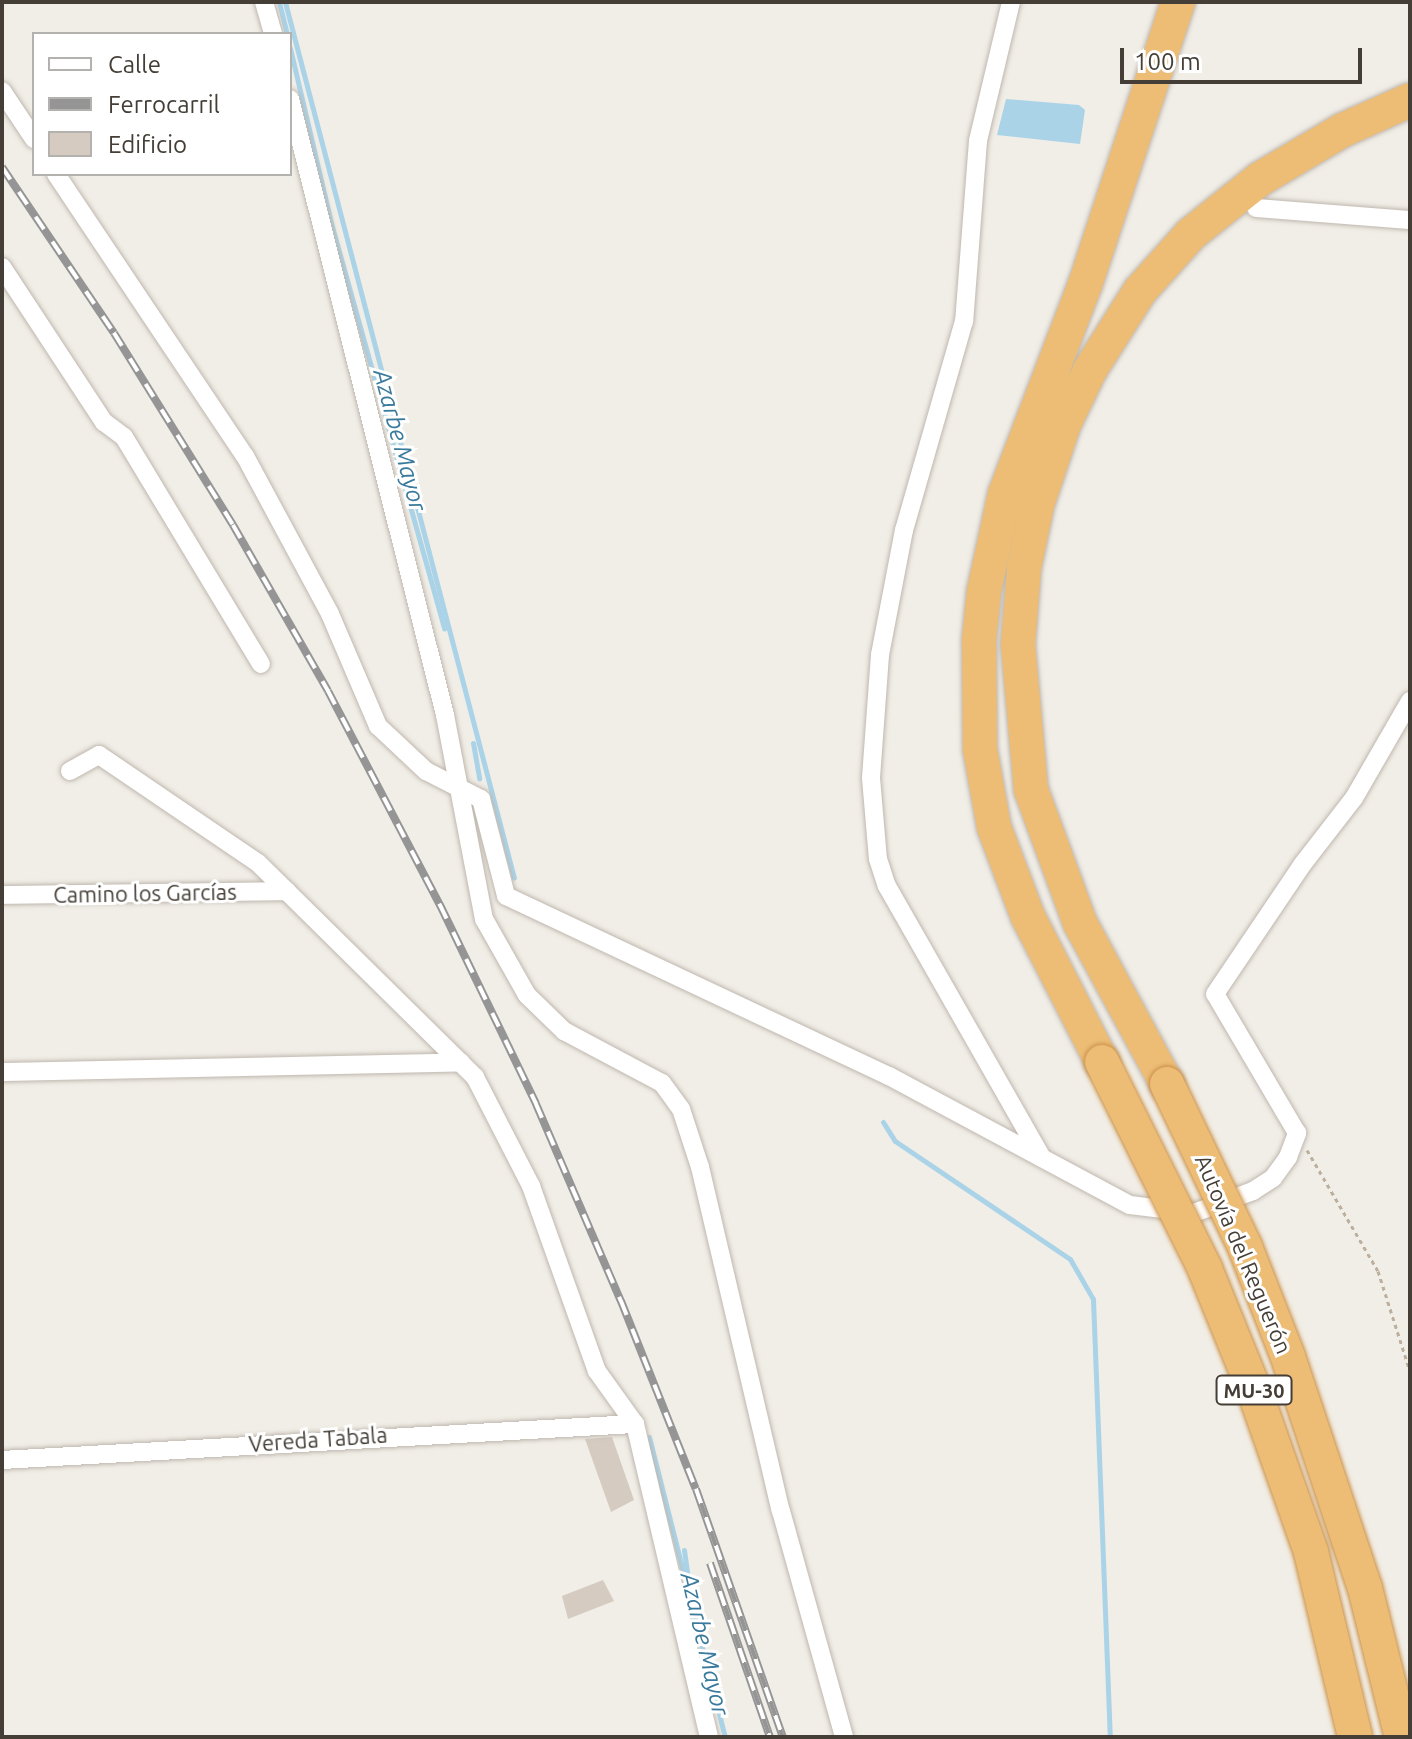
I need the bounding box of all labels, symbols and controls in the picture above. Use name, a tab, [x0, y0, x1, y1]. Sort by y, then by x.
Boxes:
legend	[32, 32, 292, 176]
scale bar	[1124, 32, 1366, 82]
text: 100 m	[1134, 48, 1201, 75]
text: Calle	[108, 51, 161, 78]
text: Ferrocarril	[108, 91, 220, 118]
text: Edificio	[108, 131, 187, 158]
water label: Azarbe Mayor	[367, 366, 433, 514]
street label: Camino los Garcías	[53, 878, 237, 908]
street label: Autovía del Reguerón	[1190, 1151, 1298, 1357]
road number: MU-30	[1214, 1374, 1294, 1406]
street label: Vereda Tabala	[248, 1421, 388, 1457]
water label: Azarbe Mayor	[675, 1570, 735, 1718]

